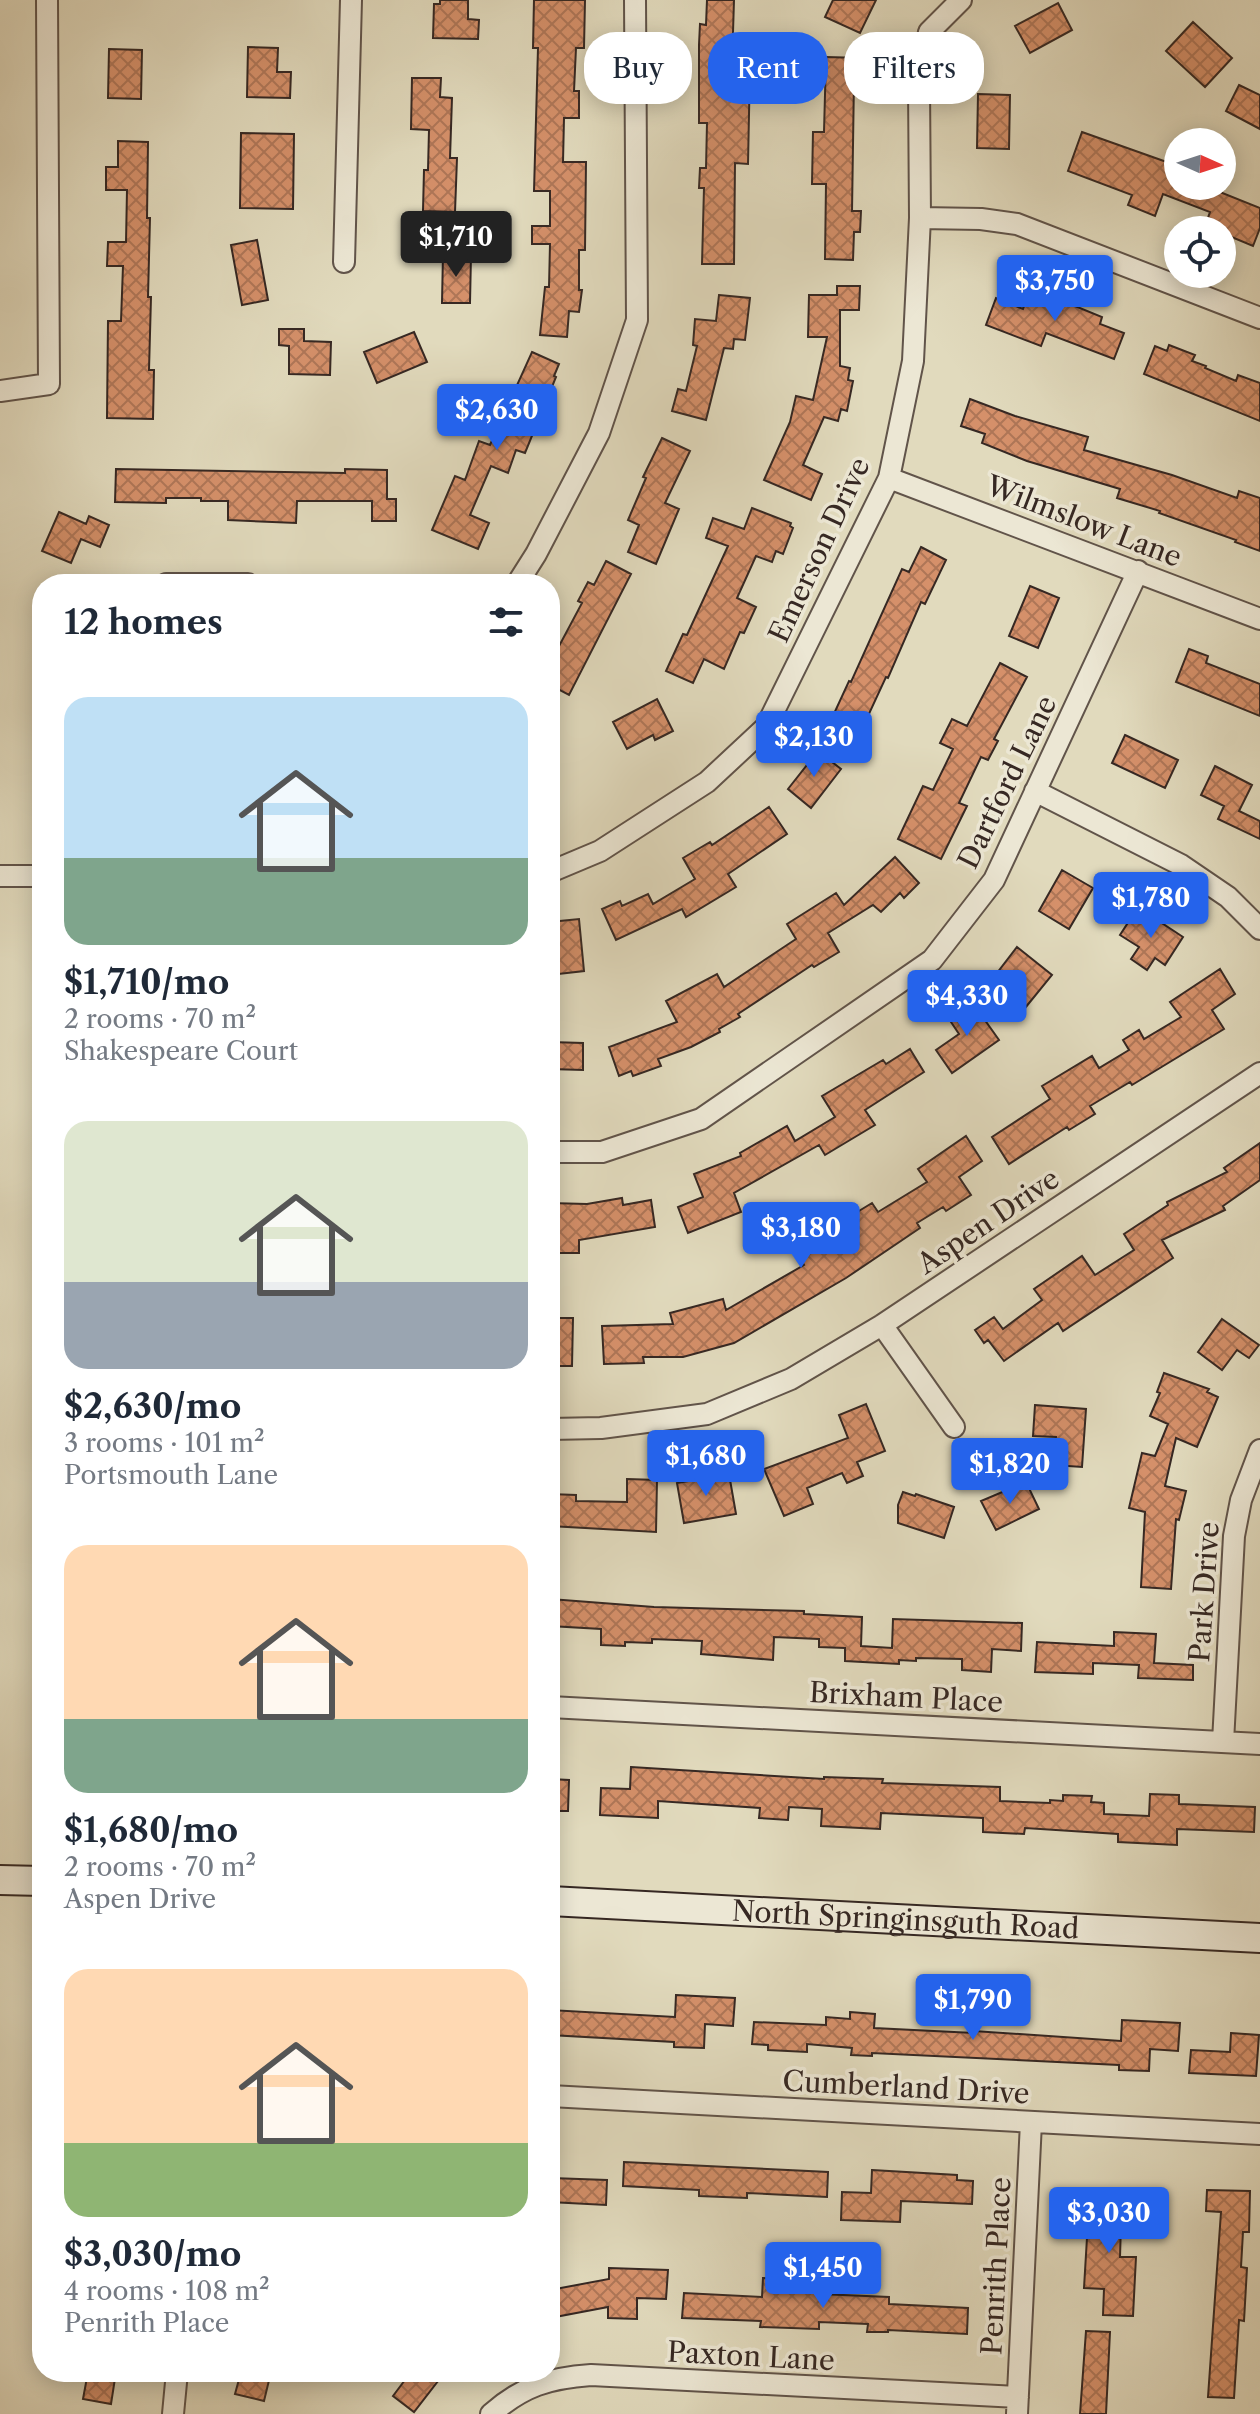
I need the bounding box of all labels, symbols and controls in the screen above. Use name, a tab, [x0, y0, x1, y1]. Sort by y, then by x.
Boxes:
chip: Buy	[584, 32, 692, 104]
chip: Rent	[708, 32, 828, 104]
chip: Filters	[844, 32, 984, 104]
north arrow	[1164, 128, 1236, 200]
map controls	[1164, 128, 1236, 288]
pin: $1,710	[391, 211, 521, 279]
button: locate	[1164, 216, 1236, 288]
text: $1,710	[419, 221, 493, 253]
pin: $3,750	[990, 255, 1120, 323]
text: $3,750	[1015, 265, 1095, 297]
pin: $2,630	[432, 384, 562, 452]
text: $2,630	[455, 394, 539, 426]
street label: Emerson Drive	[761, 452, 877, 648]
street label: Wilmslow Lane	[981, 468, 1186, 574]
icon: filters	[484, 600, 528, 644]
text: 12 homes	[64, 601, 223, 643]
street label: Dartford Lane	[950, 690, 1064, 874]
pin: $2,130	[749, 711, 879, 779]
text: $2,130	[774, 721, 854, 753]
icon: home	[224, 749, 368, 893]
pin: $1,780	[1086, 872, 1216, 940]
text: $1,780	[1111, 882, 1191, 914]
text: $1,710/mo	[64, 961, 229, 1003]
pin: $4,330	[902, 970, 1032, 1038]
text: $4,330	[925, 980, 1009, 1012]
text: 2 rooms · 70 m²	[64, 1003, 256, 1035]
text: Shakespeare Court	[64, 1035, 298, 1067]
street label: Aspen Drive	[910, 1161, 1065, 1281]
icon: home	[224, 1173, 368, 1317]
pin: $3,180	[736, 1202, 866, 1270]
text: $3,180	[761, 1212, 841, 1244]
text: $2,630/mo	[64, 1385, 241, 1427]
text: 3 rooms · 101 m²	[64, 1427, 265, 1459]
pin: $1,680	[641, 1430, 771, 1498]
pin: $1,820	[945, 1438, 1075, 1506]
text: $1,680	[665, 1440, 747, 1472]
text: $1,820	[969, 1448, 1051, 1480]
text: Portsmouth Lane	[64, 1459, 278, 1491]
street label: Park Drive	[1182, 1521, 1226, 1663]
icon: home	[224, 1597, 368, 1741]
street label: Brixham Place	[808, 1675, 1004, 1719]
text: $1,680/mo	[64, 1809, 238, 1851]
text: 2 rooms · 70 m²	[64, 1851, 256, 1883]
text: Aspen Drive	[64, 1883, 216, 1915]
street label: North Springinsguth Road	[731, 1894, 1080, 1946]
pin: $1,790	[908, 1974, 1038, 2042]
text: $1,790	[934, 1984, 1012, 2016]
icon: home	[224, 2021, 368, 2165]
street label: Cumberland Drive	[782, 2064, 1030, 2110]
street label: Penrith Place	[974, 2176, 1018, 2356]
pin: $3,030	[1044, 2187, 1174, 2255]
text: $3,030	[1067, 2197, 1151, 2229]
text: $3,030/mo	[64, 2233, 241, 2275]
pin: $1,450	[758, 2242, 888, 2310]
text: $1,450	[783, 2252, 863, 2284]
text: 4 rooms · 108 m²	[64, 2275, 270, 2307]
text: Penrith Place	[64, 2307, 229, 2339]
street label: Paxton Lane	[666, 2335, 836, 2377]

